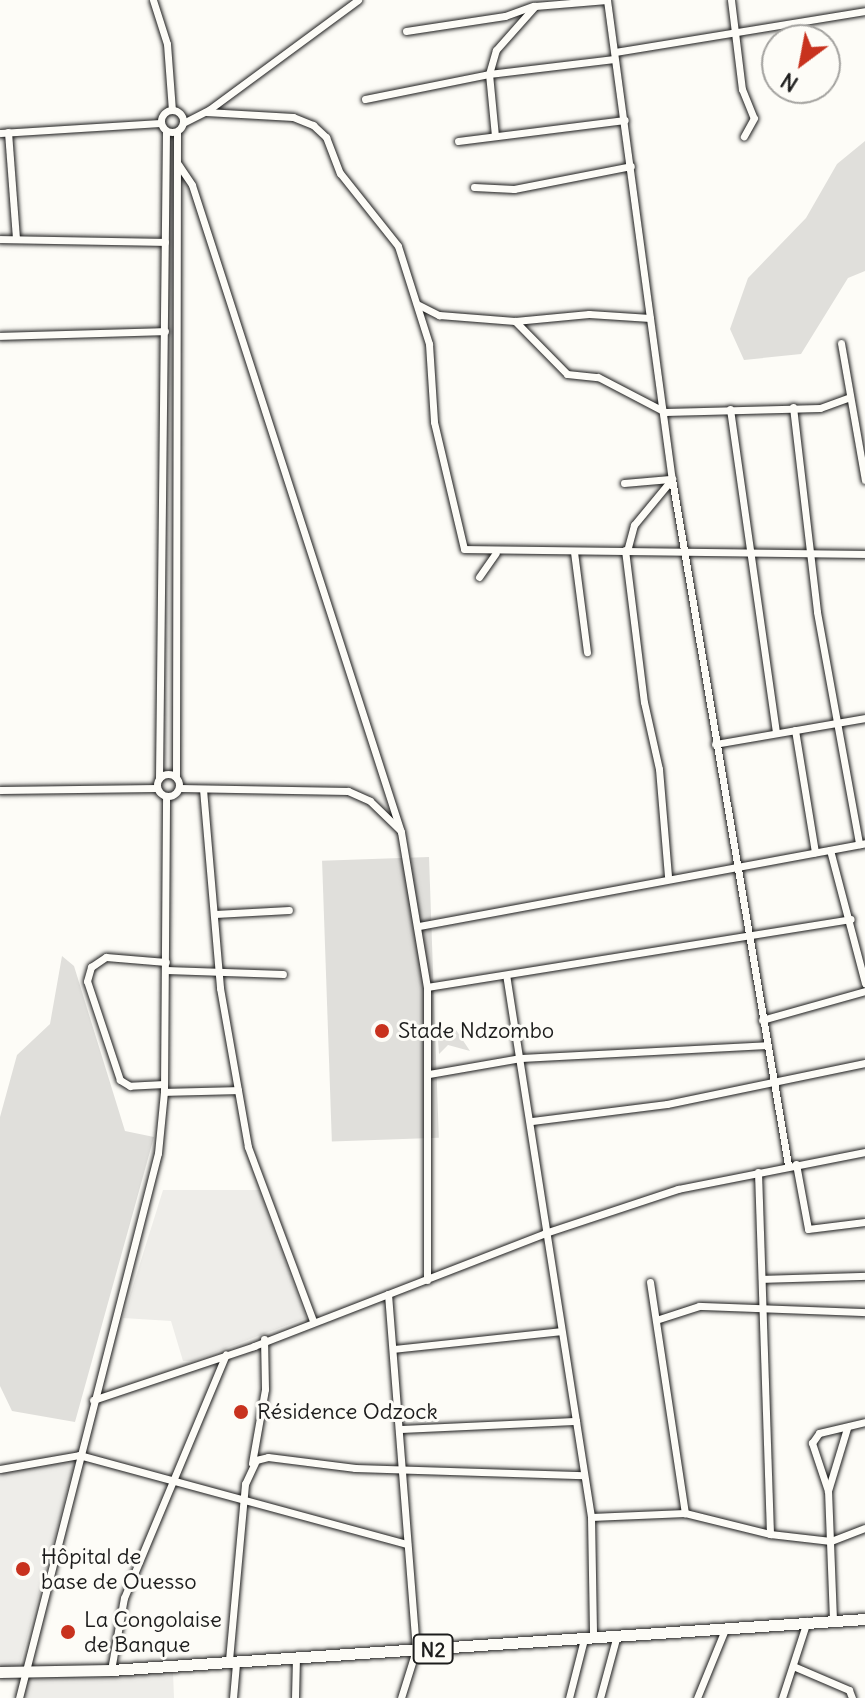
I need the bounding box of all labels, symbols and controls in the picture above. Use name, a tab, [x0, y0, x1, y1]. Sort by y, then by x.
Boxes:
north arrow	[761, 24, 841, 104]
text: N	[775, 67, 803, 99]
place label: Stade Ndzombo	[398, 1018, 554, 1044]
marker: Stade Ndzombo	[373, 1022, 391, 1040]
place label: Résidence Odzock	[257, 1399, 438, 1425]
marker: Résidence Odzock	[232, 1403, 250, 1421]
place label: Hôpital de base de Ouesso	[41, 1543, 197, 1594]
marker: Hôpital de base de Ouesso	[12, 1558, 34, 1580]
place label: La Congolaise de Banque	[84, 1606, 222, 1658]
marker: La Congolaise de Banque	[59, 1623, 77, 1641]
road number: N2	[411, 1633, 455, 1665]

